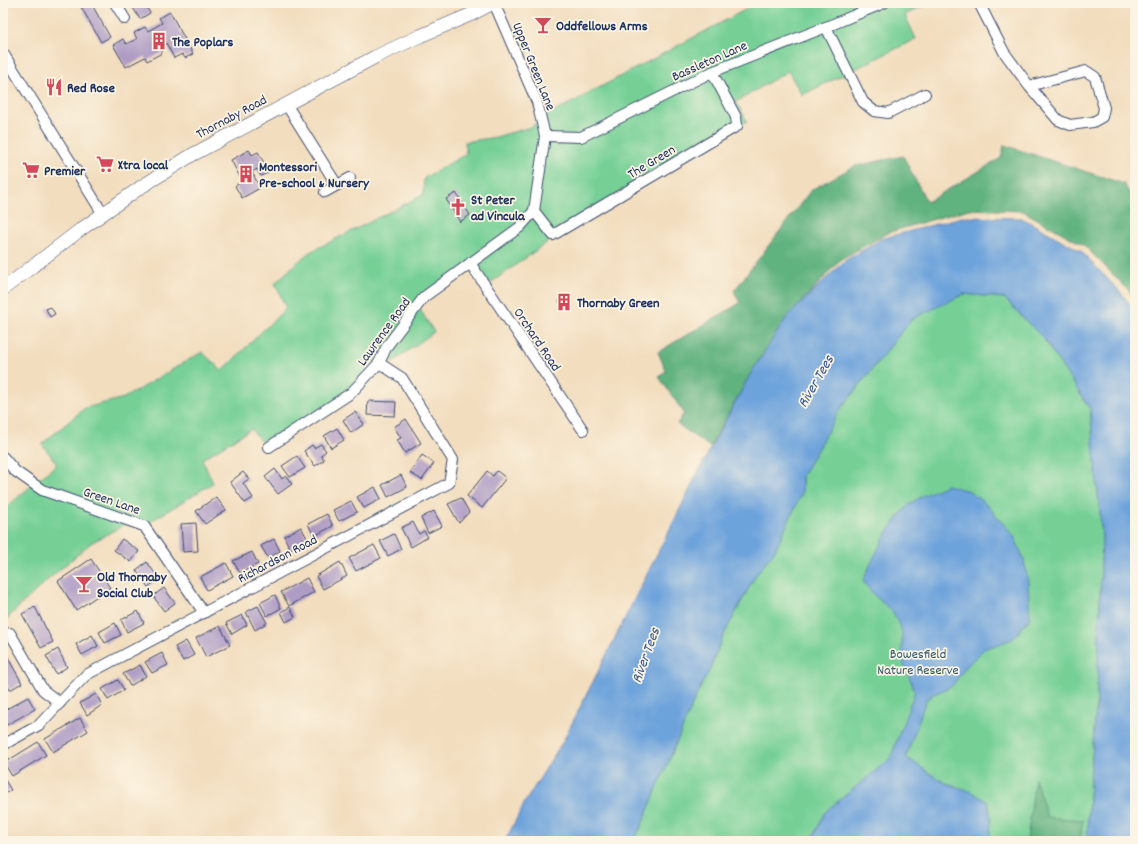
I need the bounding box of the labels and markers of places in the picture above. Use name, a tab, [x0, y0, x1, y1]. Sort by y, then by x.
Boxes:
bar icon: Oddfellows Arms	[533, 15, 553, 35]
place label: Oddfellows Arms	[556, 17, 648, 37]
building icon: The Poplars	[149, 31, 169, 51]
place label: The Poplars	[172, 33, 234, 53]
restaurant icon: Red Rose	[44, 77, 64, 97]
place label: Red Rose	[67, 79, 115, 99]
supermarket icon: Xtra local	[95, 154, 115, 174]
place label: Xtra local	[118, 156, 169, 176]
place label: Montessori Pre-school & Nursery	[259, 158, 370, 194]
supermarket icon: Premier	[21, 160, 41, 180]
place label: Premier	[44, 162, 86, 182]
building icon: Montessori Pre-school & Nursery	[236, 164, 256, 184]
place label: St Peter ad Vincula	[471, 191, 526, 227]
church icon: St Peter ad Vincula	[448, 197, 468, 217]
building icon: Thornaby Green	[554, 292, 574, 312]
place label: Thornaby Green	[577, 294, 660, 314]
place label: Old Thornaby Social Club	[97, 568, 168, 604]
bar icon: Old Thornaby Social Club	[74, 574, 94, 594]

